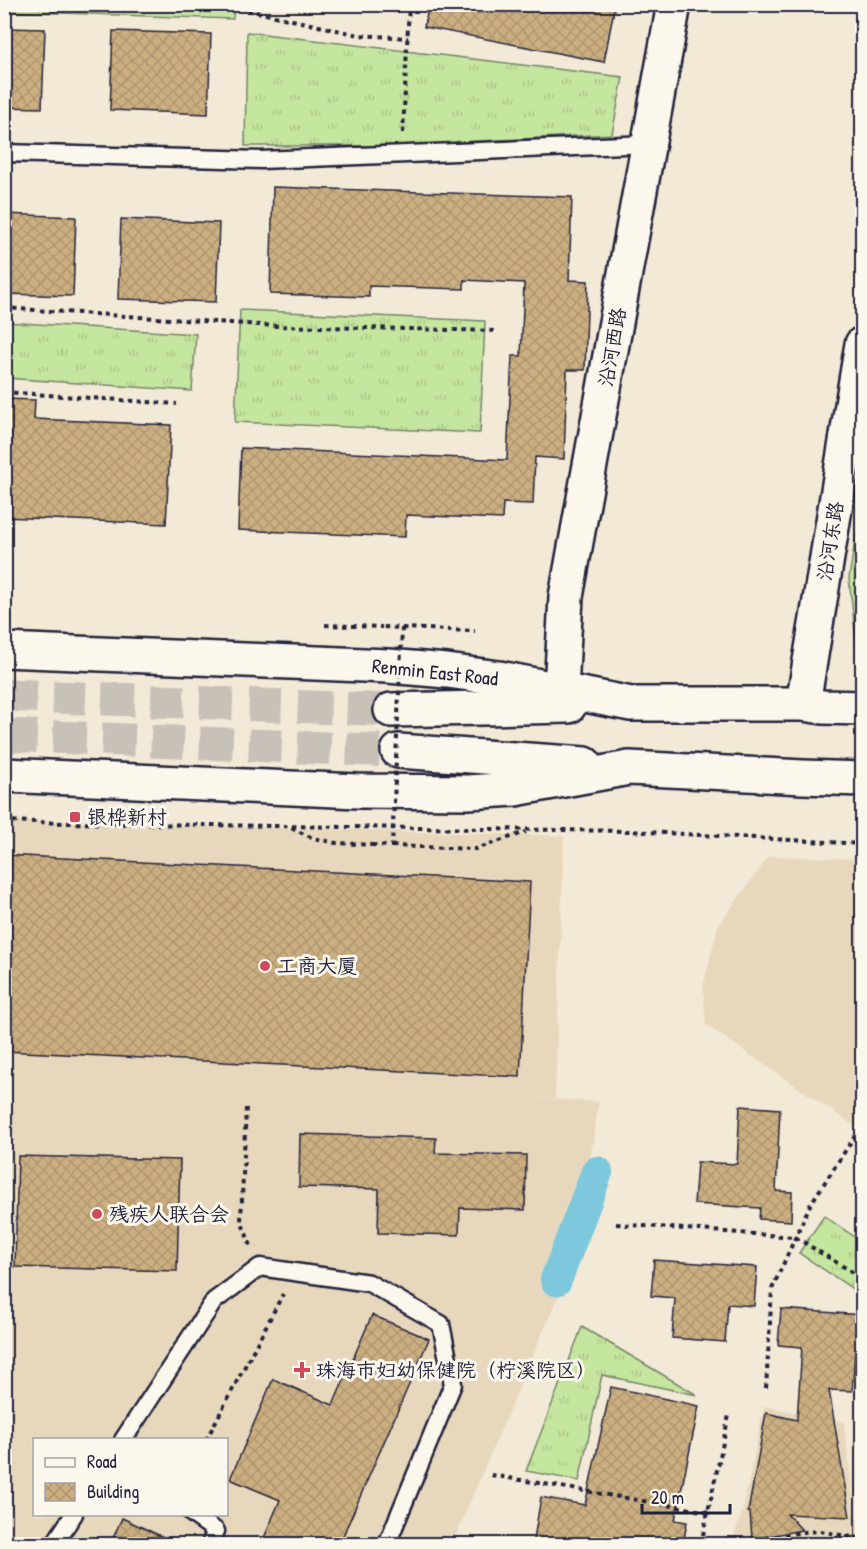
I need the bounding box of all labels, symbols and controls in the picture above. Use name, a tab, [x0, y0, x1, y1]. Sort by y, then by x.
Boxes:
street label: 沿河西路	[591, 304, 632, 389]
street label: 沿河东路	[810, 498, 849, 583]
street label: Renmin East Road	[371, 651, 500, 692]
place label: 银桦新村	[87, 803, 167, 830]
marker: 银桦新村	[68, 810, 82, 824]
place label: 工商大厦	[277, 952, 357, 979]
marker: 工商大厦	[258, 959, 272, 973]
place label: 残疾人联合会	[109, 1200, 229, 1227]
marker: 残疾人联合会	[90, 1207, 104, 1221]
place label: 珠海市妇幼保健院（柠溪院区）	[316, 1356, 596, 1383]
marker: 珠海市妇幼保健院（柠溪院区）	[293, 1361, 311, 1379]
legend	[33, 1438, 228, 1516]
text: Road	[87, 1449, 117, 1474]
scale bar	[642, 1477, 730, 1515]
text: Building	[87, 1479, 139, 1504]
text: 20 m	[651, 1485, 684, 1510]

